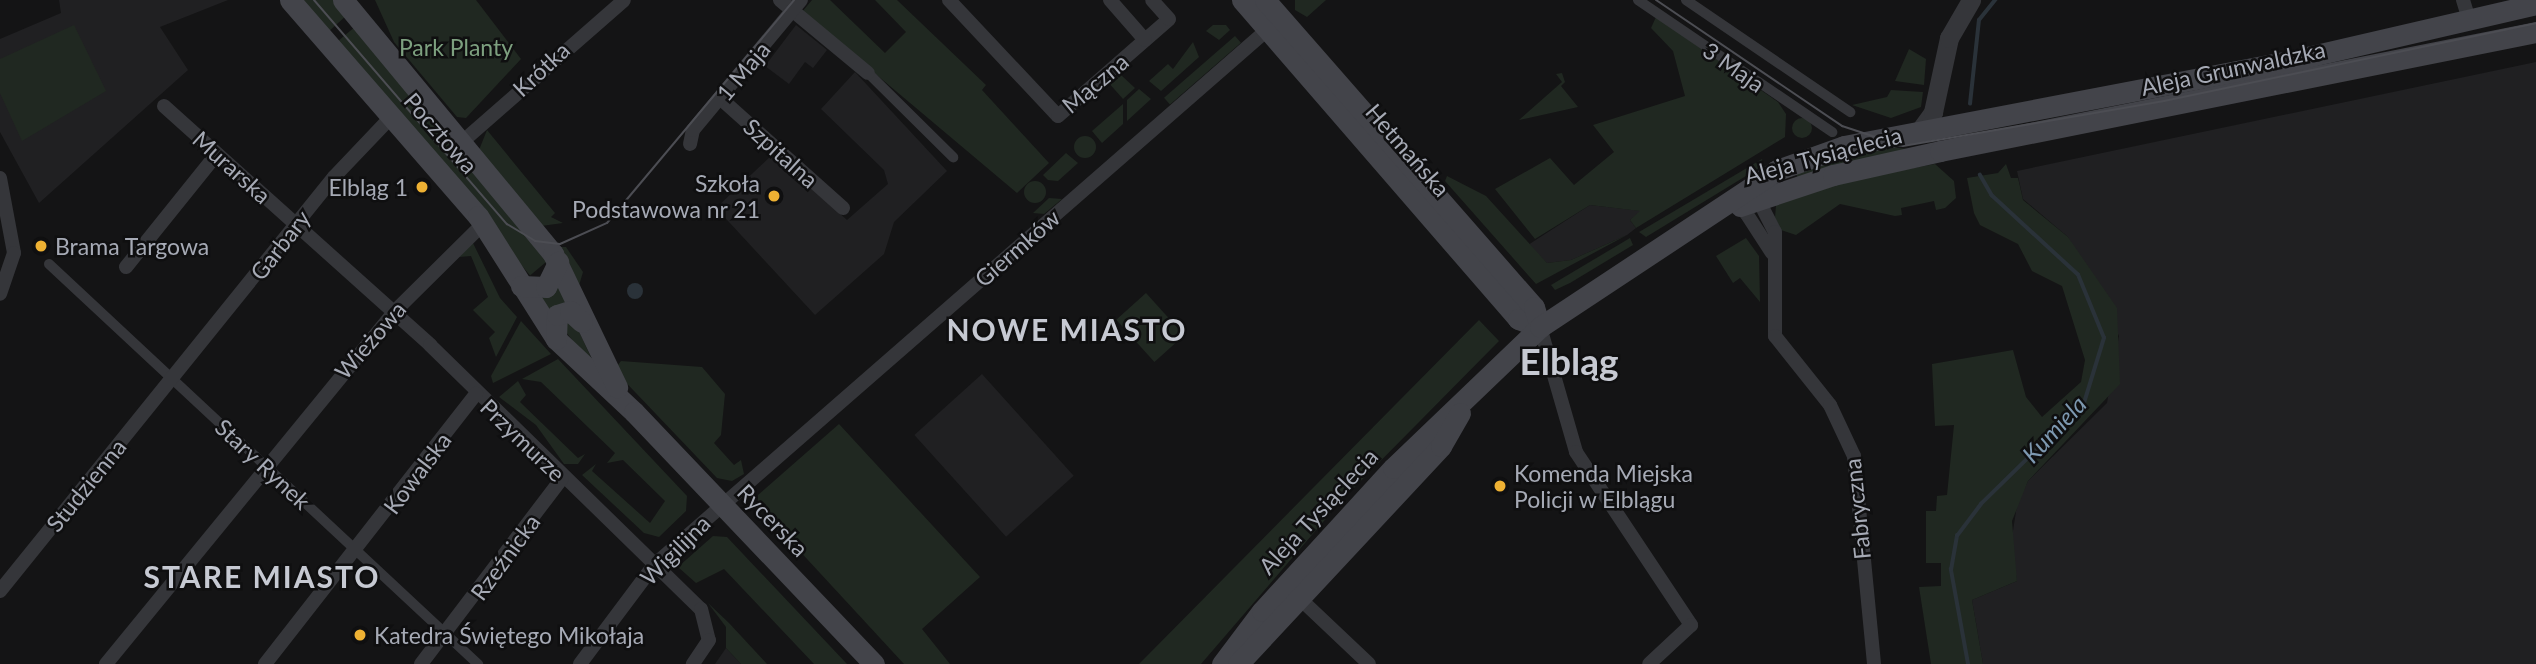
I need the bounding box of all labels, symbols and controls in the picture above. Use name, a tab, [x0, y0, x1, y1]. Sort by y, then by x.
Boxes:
park label: Park Planty	[399, 33, 513, 61]
street label: Aleja Grunwaldzka	[2138, 35, 2328, 101]
street label: Krótka	[507, 36, 575, 102]
street label: 1 Maja	[710, 36, 776, 106]
street label: 3 Maja	[1698, 36, 1770, 98]
street label: Mączna	[1056, 47, 1134, 119]
street label: Pocztowa	[398, 87, 484, 179]
street label: Hetmańska	[1360, 98, 1456, 202]
street label: Szpitalna	[738, 113, 824, 193]
street label: Aleja Tysiąclecia	[1741, 121, 1905, 189]
street label: Murarska	[187, 125, 277, 209]
place label: Szkoła Podstawowa nr 21	[572, 169, 760, 223]
place label: Elbląg 1	[328, 173, 408, 201]
marker: Elbląg 1	[414, 179, 430, 195]
marker: Szkoła Podstawowa nr 21	[766, 188, 782, 204]
street label: Giermków	[969, 204, 1065, 292]
street label: Garbary	[244, 205, 316, 285]
place label: Brama Targowa	[55, 232, 210, 260]
marker: Brama Targowa	[33, 238, 49, 254]
street label: Wieżowa	[329, 296, 411, 384]
district label: NOWE MIASTO	[948, 311, 1186, 347]
district label: Elbląg	[1520, 339, 1618, 383]
water label: Kumiela	[2016, 390, 2092, 468]
street label: Przymurze	[475, 393, 571, 487]
street label: Stary Rynek	[210, 413, 316, 515]
street label: Kowalska	[377, 427, 457, 519]
street label: Studzienna	[40, 433, 132, 537]
street label: Aleja Tysiąclecia	[1252, 442, 1384, 580]
street label: Fabryczna	[1838, 457, 1876, 561]
place label: Komenda Miejska Policji w Elblągu	[1514, 459, 1693, 513]
street label: Rycerska	[732, 478, 814, 562]
marker: Komenda Miejska Policji w Elblągu	[1492, 478, 1508, 494]
street label: Rzeźnicka	[465, 509, 545, 605]
street label: Wigilijna	[634, 509, 716, 591]
district label: STARE MIASTO	[145, 558, 379, 594]
place label: Katedra Świętego Mikołaja	[374, 621, 644, 649]
marker: Katedra Świętego Mikołaja	[352, 627, 368, 643]

